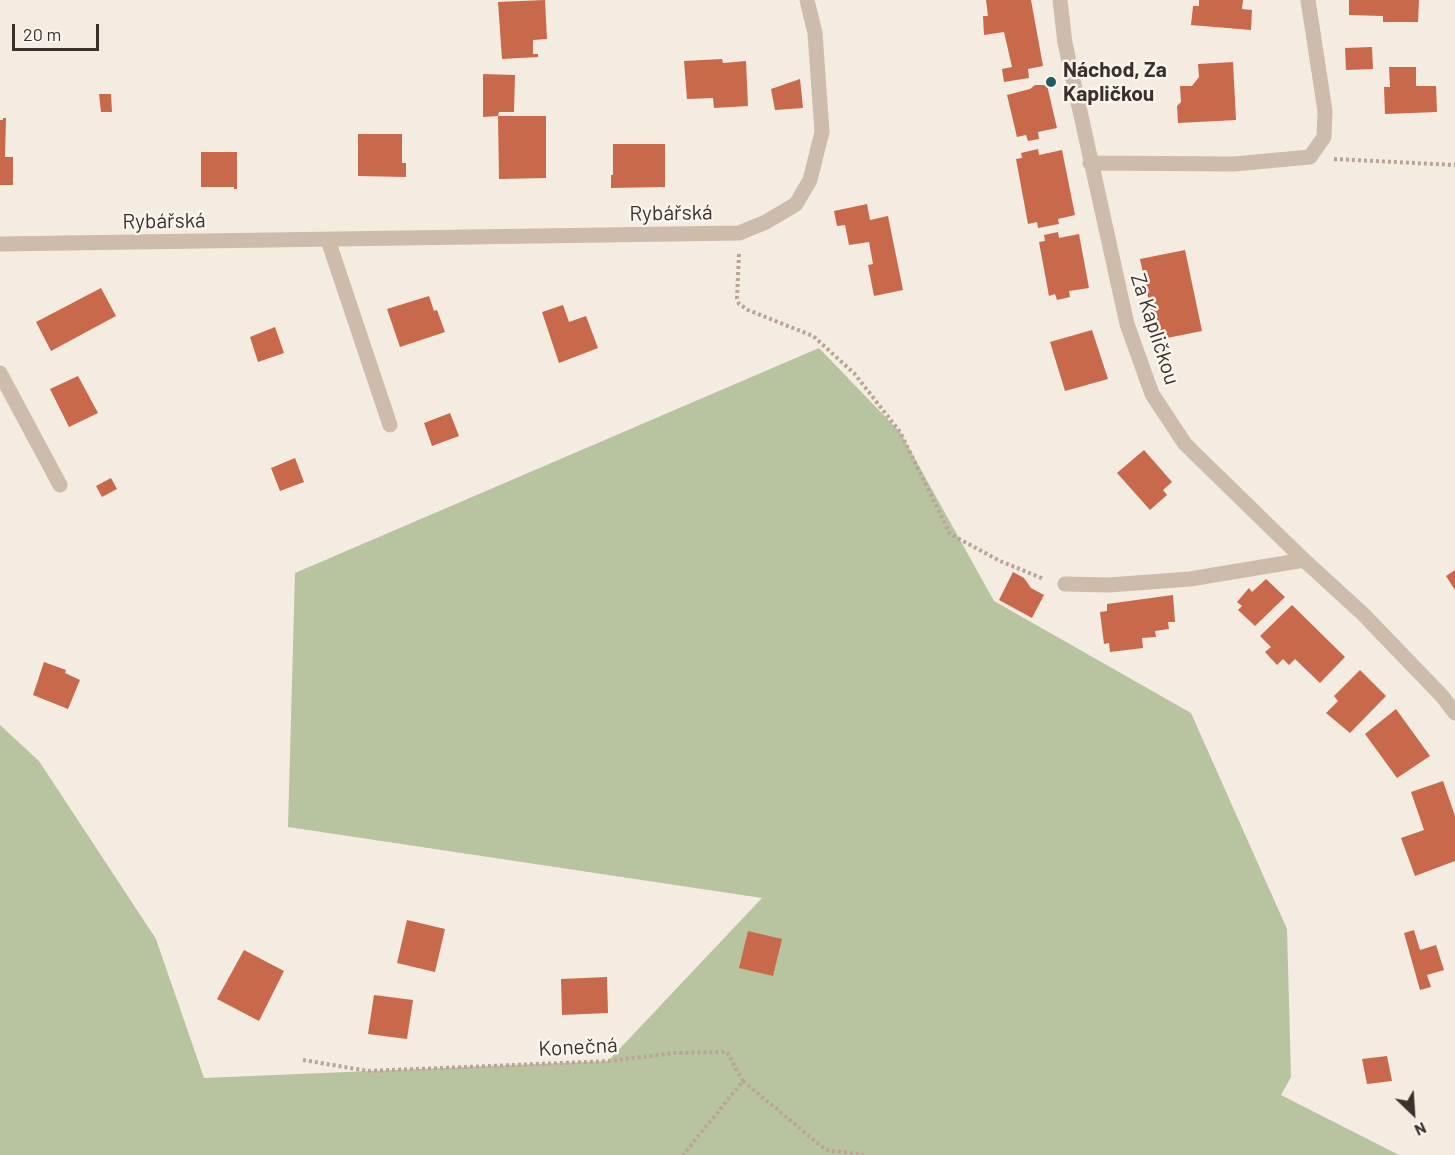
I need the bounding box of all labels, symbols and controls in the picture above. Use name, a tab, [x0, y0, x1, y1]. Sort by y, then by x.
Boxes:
scale bar	[15, 12, 102, 50]
text: 20 m	[23, 23, 61, 45]
place label: Náchod, Za Kapličkou	[1063, 57, 1167, 107]
marker: Náchod, Za Kapličkou	[1044, 75, 1058, 89]
street label: Rybářská	[629, 200, 713, 226]
street label: Rybářská	[122, 208, 206, 234]
street label: Za Kapličkou	[1125, 270, 1185, 388]
street label: Konečná	[538, 1032, 618, 1062]
north arrow	[1383, 1083, 1443, 1143]
text: N	[1412, 1119, 1430, 1141]

